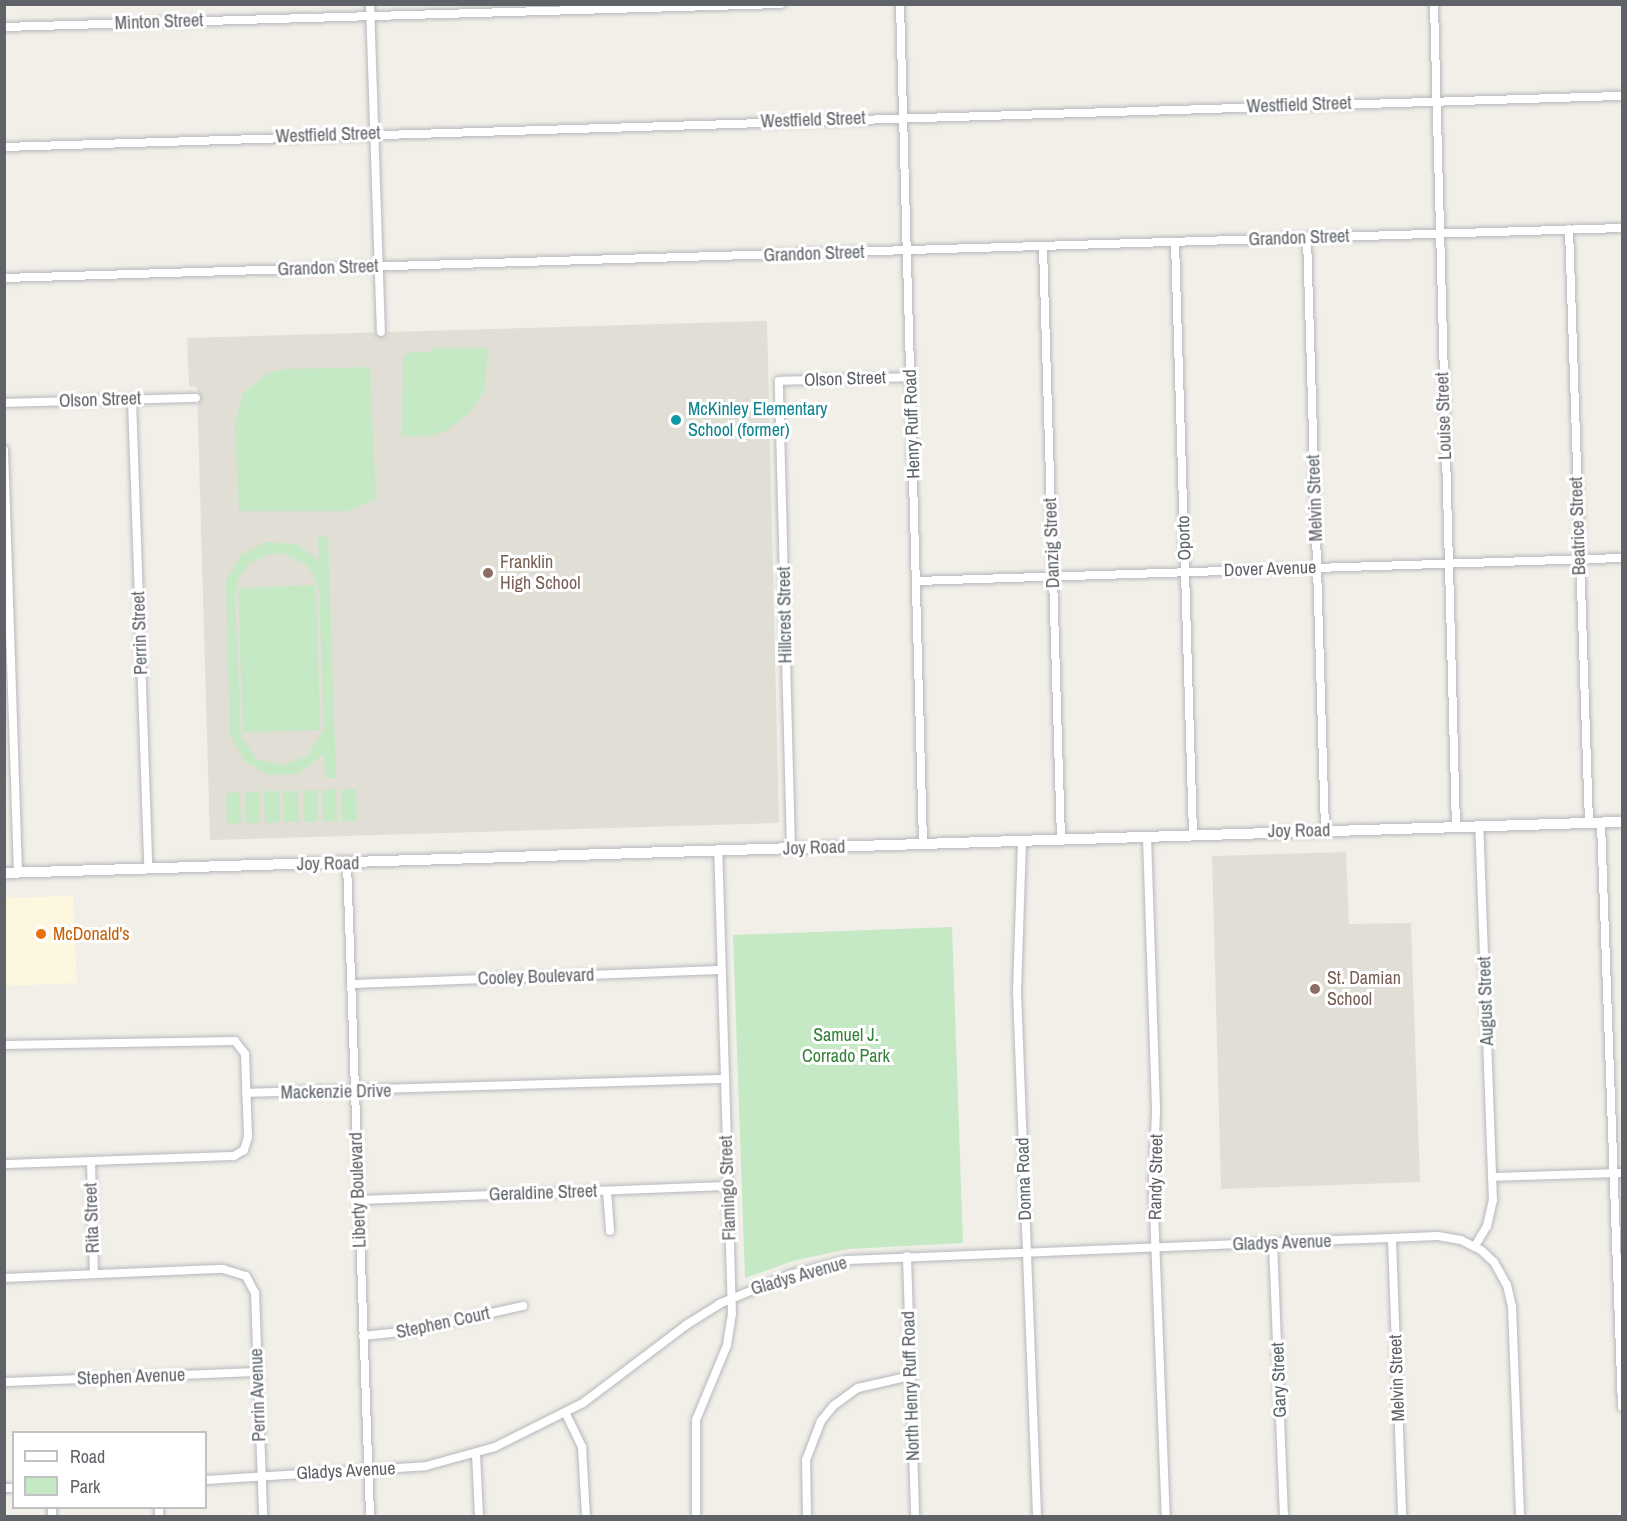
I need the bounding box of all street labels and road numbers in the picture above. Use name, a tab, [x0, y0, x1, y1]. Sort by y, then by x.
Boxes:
street label: Minton Street	[114, 10, 204, 34]
street label: Westfield Street	[1246, 92, 1352, 118]
street label: Westfield Street	[760, 107, 866, 133]
street label: Westfield Street	[275, 122, 381, 148]
street label: Grandon Street	[1248, 225, 1350, 251]
street label: Grandon Street	[763, 241, 865, 267]
street label: Grandon Street	[277, 255, 379, 281]
street label: Olson Street	[804, 367, 886, 391]
street label: Henry Ruff Road	[899, 369, 925, 479]
street label: Louise Street	[1432, 372, 1456, 460]
street label: Olson Street	[59, 388, 141, 412]
street label: Melvin Street	[1303, 454, 1327, 542]
street label: Beatrice Street	[1565, 476, 1591, 576]
street label: Danzig Street	[1040, 498, 1064, 588]
street label: Oporto	[1172, 515, 1196, 561]
street label: Dover Avenue	[1223, 557, 1317, 581]
street label: Hillcrest Street	[773, 566, 797, 664]
street label: Perrin Street	[128, 591, 152, 675]
street label: Joy Road	[1268, 820, 1330, 842]
street label: Joy Road	[782, 836, 846, 860]
street label: Joy Road	[297, 853, 359, 875]
street label: August Street	[1474, 956, 1498, 1046]
street label: Cooley Boulevard	[477, 964, 595, 990]
street label: Mackenzie Drive	[280, 1080, 392, 1104]
street label: Liberty Boulevard	[345, 1132, 371, 1248]
street label: Randy Street	[1144, 1134, 1168, 1220]
street label: Flamingo Street	[715, 1135, 741, 1241]
street label: Donna Road	[1012, 1137, 1036, 1221]
street label: Geraldine Street	[489, 1180, 597, 1206]
street label: Rita Street	[80, 1182, 104, 1254]
street label: Gladys Avenue	[1232, 1230, 1332, 1256]
street label: Gladys Avenue	[748, 1252, 850, 1300]
street label: Stephen Court	[394, 1303, 492, 1343]
street label: North Henry Ruff Road	[898, 1311, 924, 1461]
street label: Melvin Street	[1385, 1334, 1409, 1422]
street label: Gary Street	[1267, 1342, 1291, 1418]
street label: Perrin Avenue	[246, 1348, 270, 1442]
street label: Stephen Avenue	[76, 1364, 186, 1390]
street label: Gladys Avenue	[296, 1458, 396, 1484]

